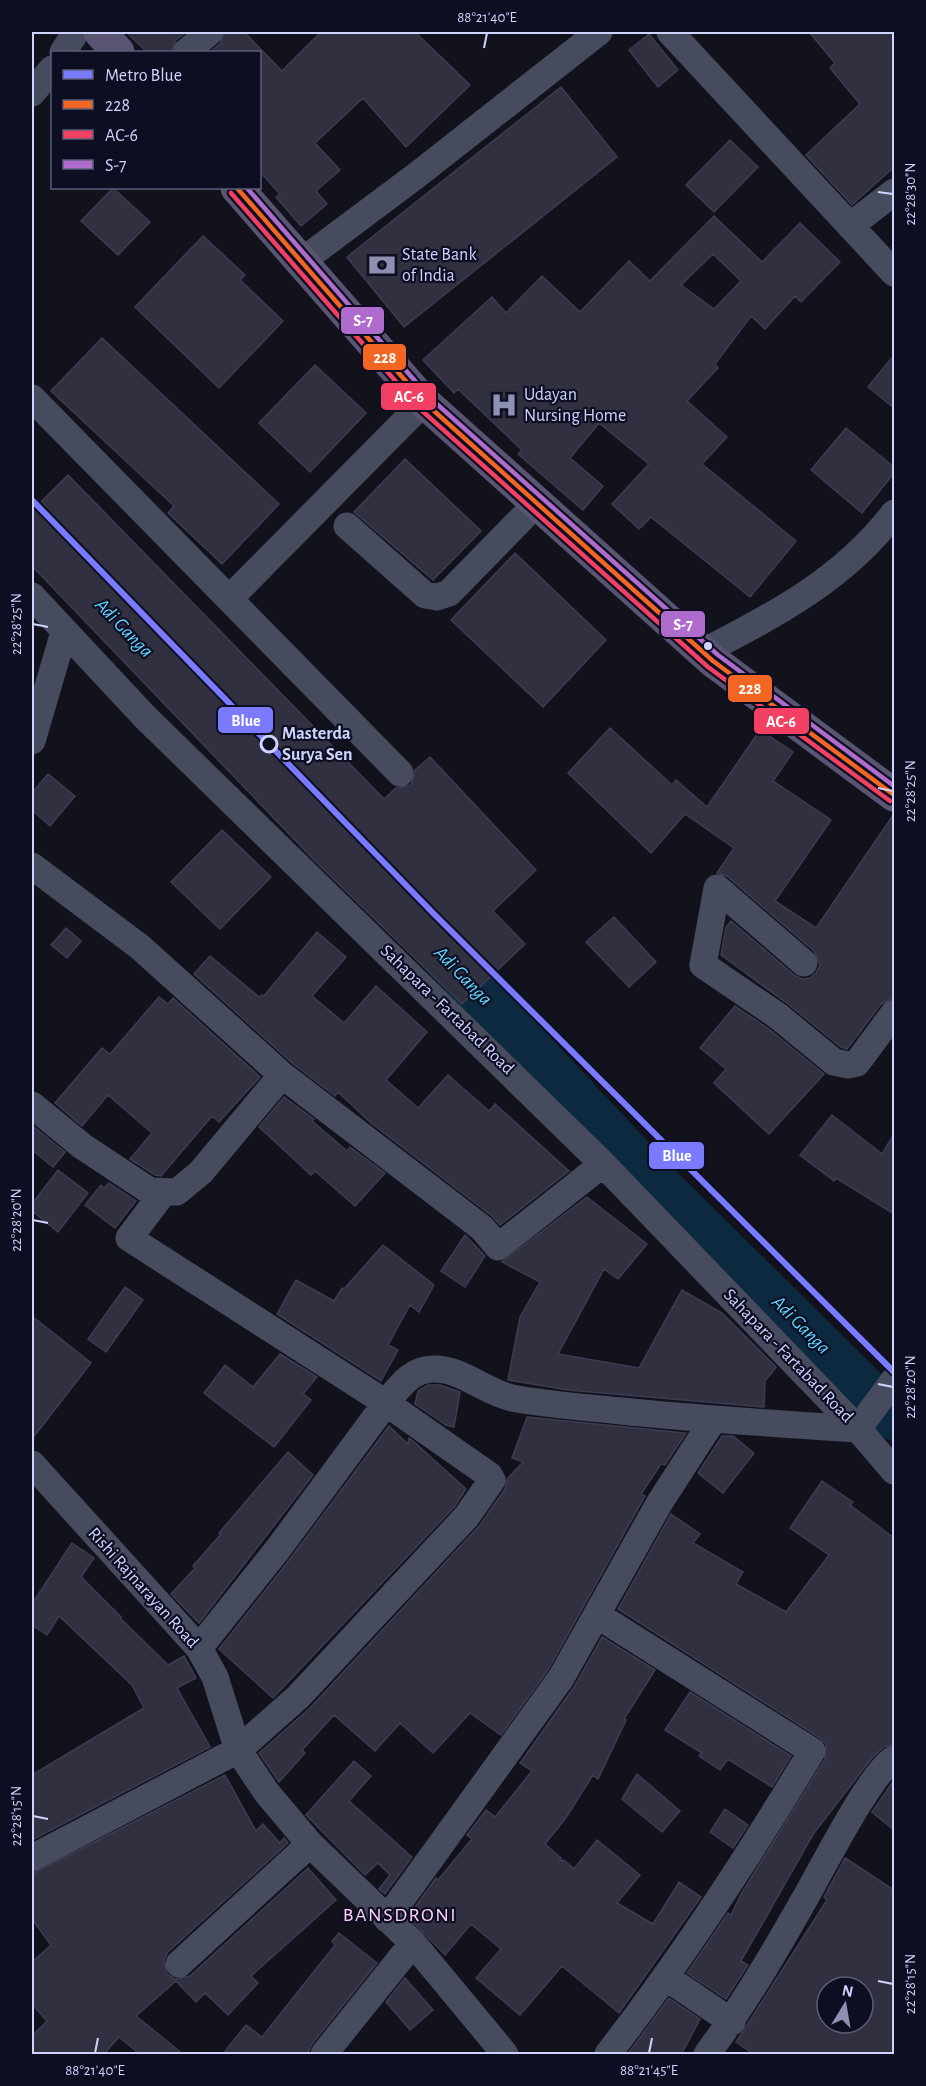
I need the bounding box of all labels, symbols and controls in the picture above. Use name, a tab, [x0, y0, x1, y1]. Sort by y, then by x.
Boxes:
text: 88°21'40"E	[457, 10, 517, 25]
legend	[51, 51, 261, 189]
text: Metro Blue	[105, 67, 182, 85]
text: 228	[105, 97, 130, 115]
text: AC-6	[105, 127, 138, 145]
text: S-7	[105, 157, 127, 175]
text: 22°28'30"N	[903, 162, 918, 226]
place label: State Bank of India	[402, 246, 477, 285]
bank icon: State Bank of India	[367, 250, 397, 280]
line badge: S-7	[340, 306, 385, 335]
text: S-7	[353, 313, 373, 329]
line badge: 228	[362, 343, 407, 371]
text: 228	[374, 350, 397, 366]
line badge: AC-6	[380, 382, 437, 411]
place label: Udayan Nursing Home	[524, 386, 626, 425]
text: AC-6	[394, 389, 424, 405]
hospital icon: Udayan Nursing Home	[489, 390, 519, 420]
text: 22°28'25"N	[9, 593, 24, 655]
water label: Adi Ganga	[91, 594, 157, 661]
line badge: S-7	[660, 610, 706, 638]
text: S-7	[673, 617, 693, 633]
unlabelled marker	[702, 640, 714, 652]
line badge: 228	[727, 674, 773, 703]
text: 228	[739, 681, 762, 697]
line badge: Blue	[217, 706, 274, 734]
line badge: AC-6	[753, 707, 810, 735]
text: Blue	[231, 713, 261, 729]
text: AC-6	[766, 714, 796, 730]
place label: Masterda Surya Sen	[282, 725, 353, 764]
marker: Masterda Surya Sen	[260, 735, 278, 753]
text: 22°28'25"N	[903, 760, 918, 822]
street label: Sahapara - Fartabad Road	[377, 942, 517, 1078]
water label: Adi Ganga	[430, 942, 496, 1009]
line badge: Blue	[648, 1141, 705, 1170]
text: Blue	[662, 1148, 692, 1164]
text: 22°28'20"N	[9, 1188, 24, 1252]
street label: Sahapara - Fartabad Road	[720, 1286, 856, 1426]
water label: Adi Ganga	[767, 1291, 834, 1358]
text: 22°28'20"N	[903, 1355, 918, 1419]
street label: Rishi Rajnarayan Road	[84, 1524, 202, 1652]
text: 22°28'15"N	[9, 1786, 24, 1846]
district label: BANSDRONI	[343, 1905, 457, 1925]
text: 22°28'15"N	[903, 1954, 918, 2014]
north arrow	[815, 1975, 875, 2035]
text: N	[841, 1982, 855, 2000]
text: 88°21'40"E	[65, 2063, 125, 2078]
text: 88°21'45"E	[620, 2063, 678, 2078]

